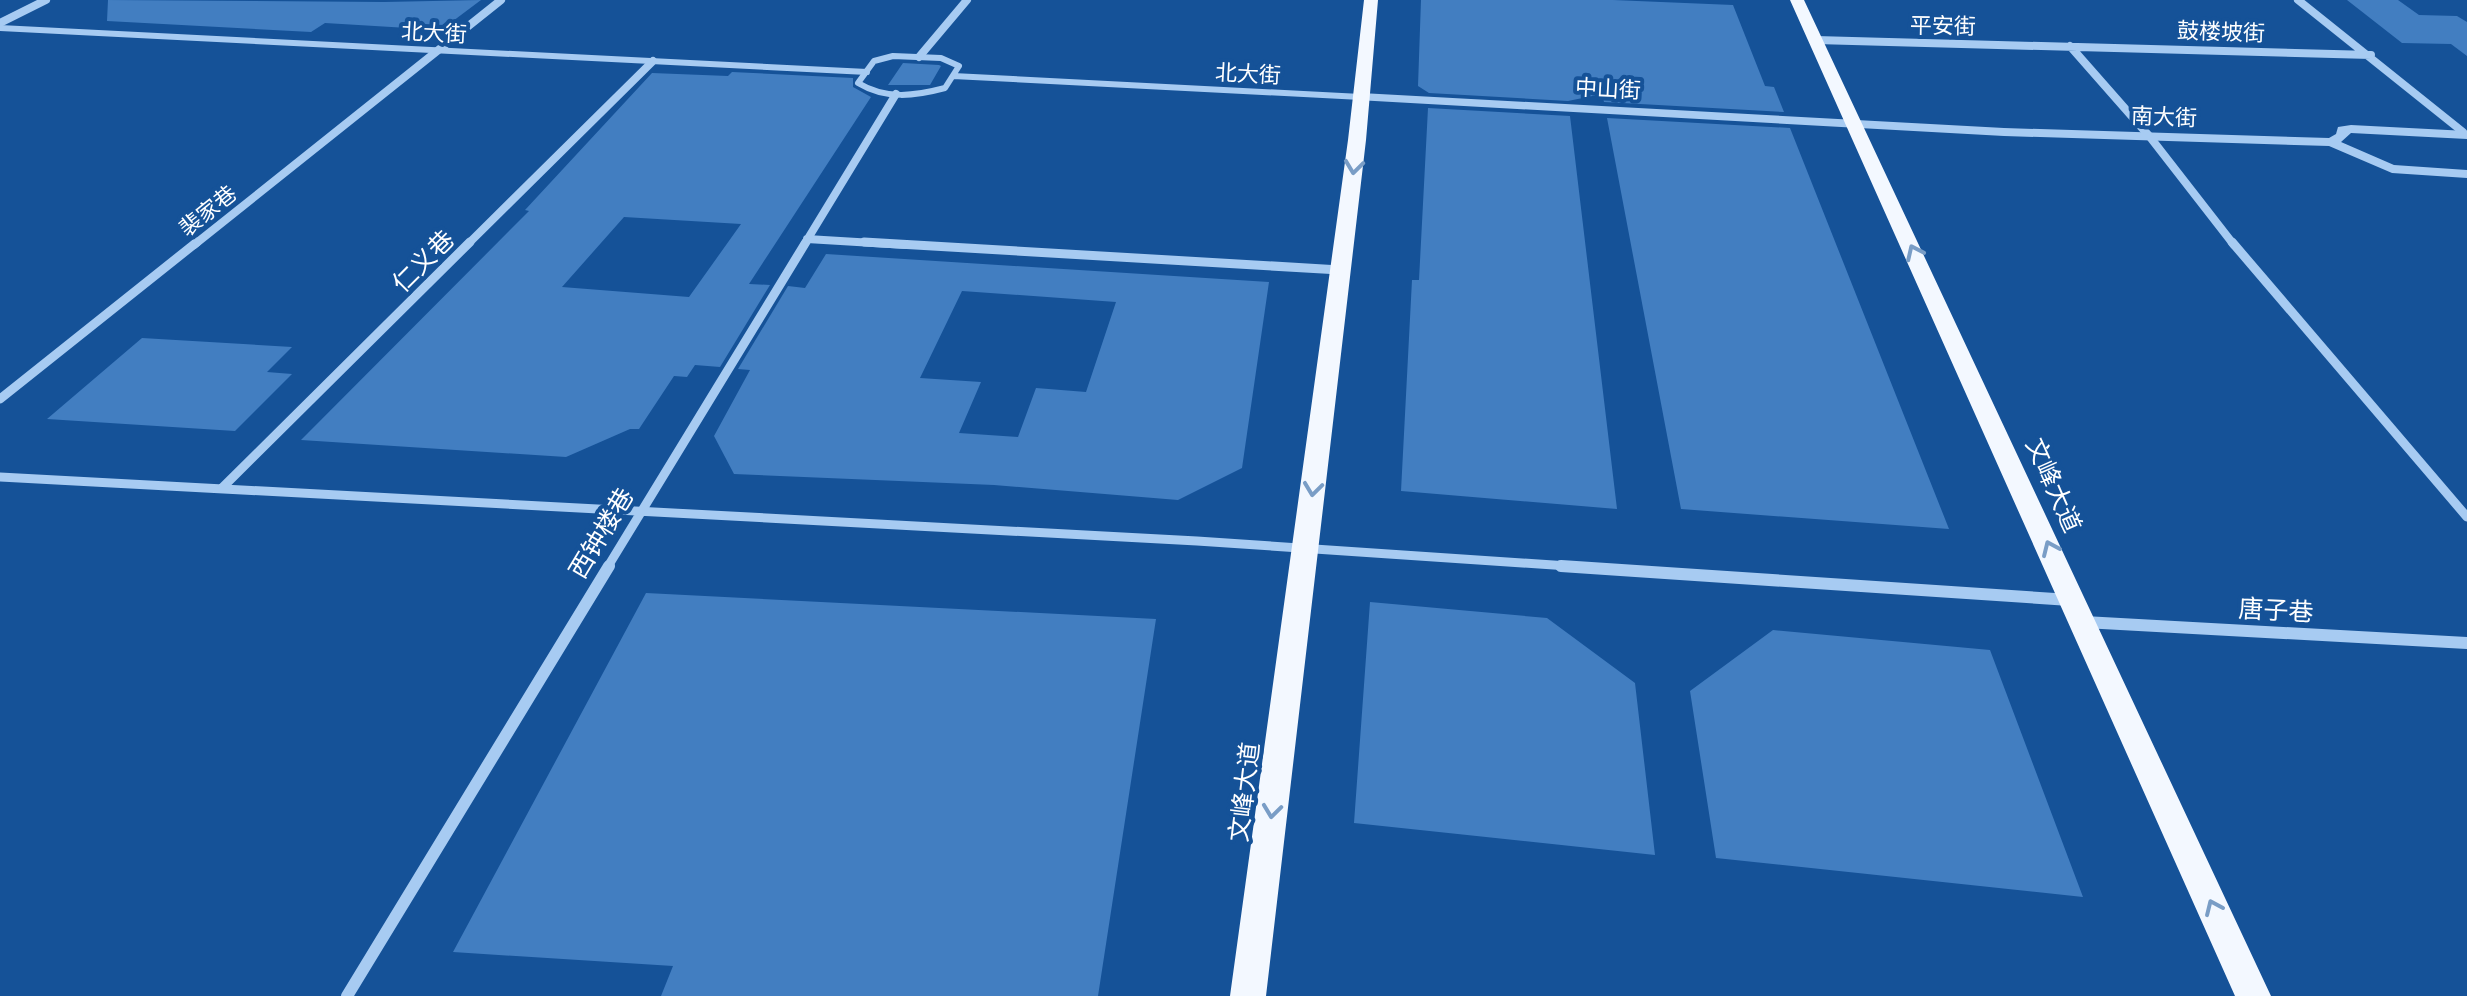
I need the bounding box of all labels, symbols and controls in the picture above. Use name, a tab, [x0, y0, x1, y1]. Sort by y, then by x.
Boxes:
street label: 平安街	[1910, 12, 1976, 40]
street label: 鼓楼坡街	[2177, 17, 2265, 47]
street label: 北大街	[400, 18, 468, 48]
street label: 北大街	[1214, 59, 1282, 89]
street label: 中山街	[1574, 74, 1642, 104]
street label: 南大街	[2131, 102, 2197, 132]
one-way arrow	[1344, 159, 1365, 175]
street label: 裴家巷	[174, 180, 242, 242]
street label: 仁义巷	[386, 224, 460, 298]
one-way arrow	[1906, 244, 1926, 262]
street label: 文峰大道	[2020, 433, 2088, 537]
one-way arrow	[1303, 481, 1324, 497]
street label: 西钟楼巷	[562, 482, 640, 584]
one-way arrow	[2042, 540, 2062, 558]
street label: 唐子巷	[2238, 593, 2314, 627]
street label: 文峰大道	[1223, 741, 1265, 843]
one-way arrow	[1262, 804, 1283, 820]
one-way arrow	[2205, 899, 2225, 917]

